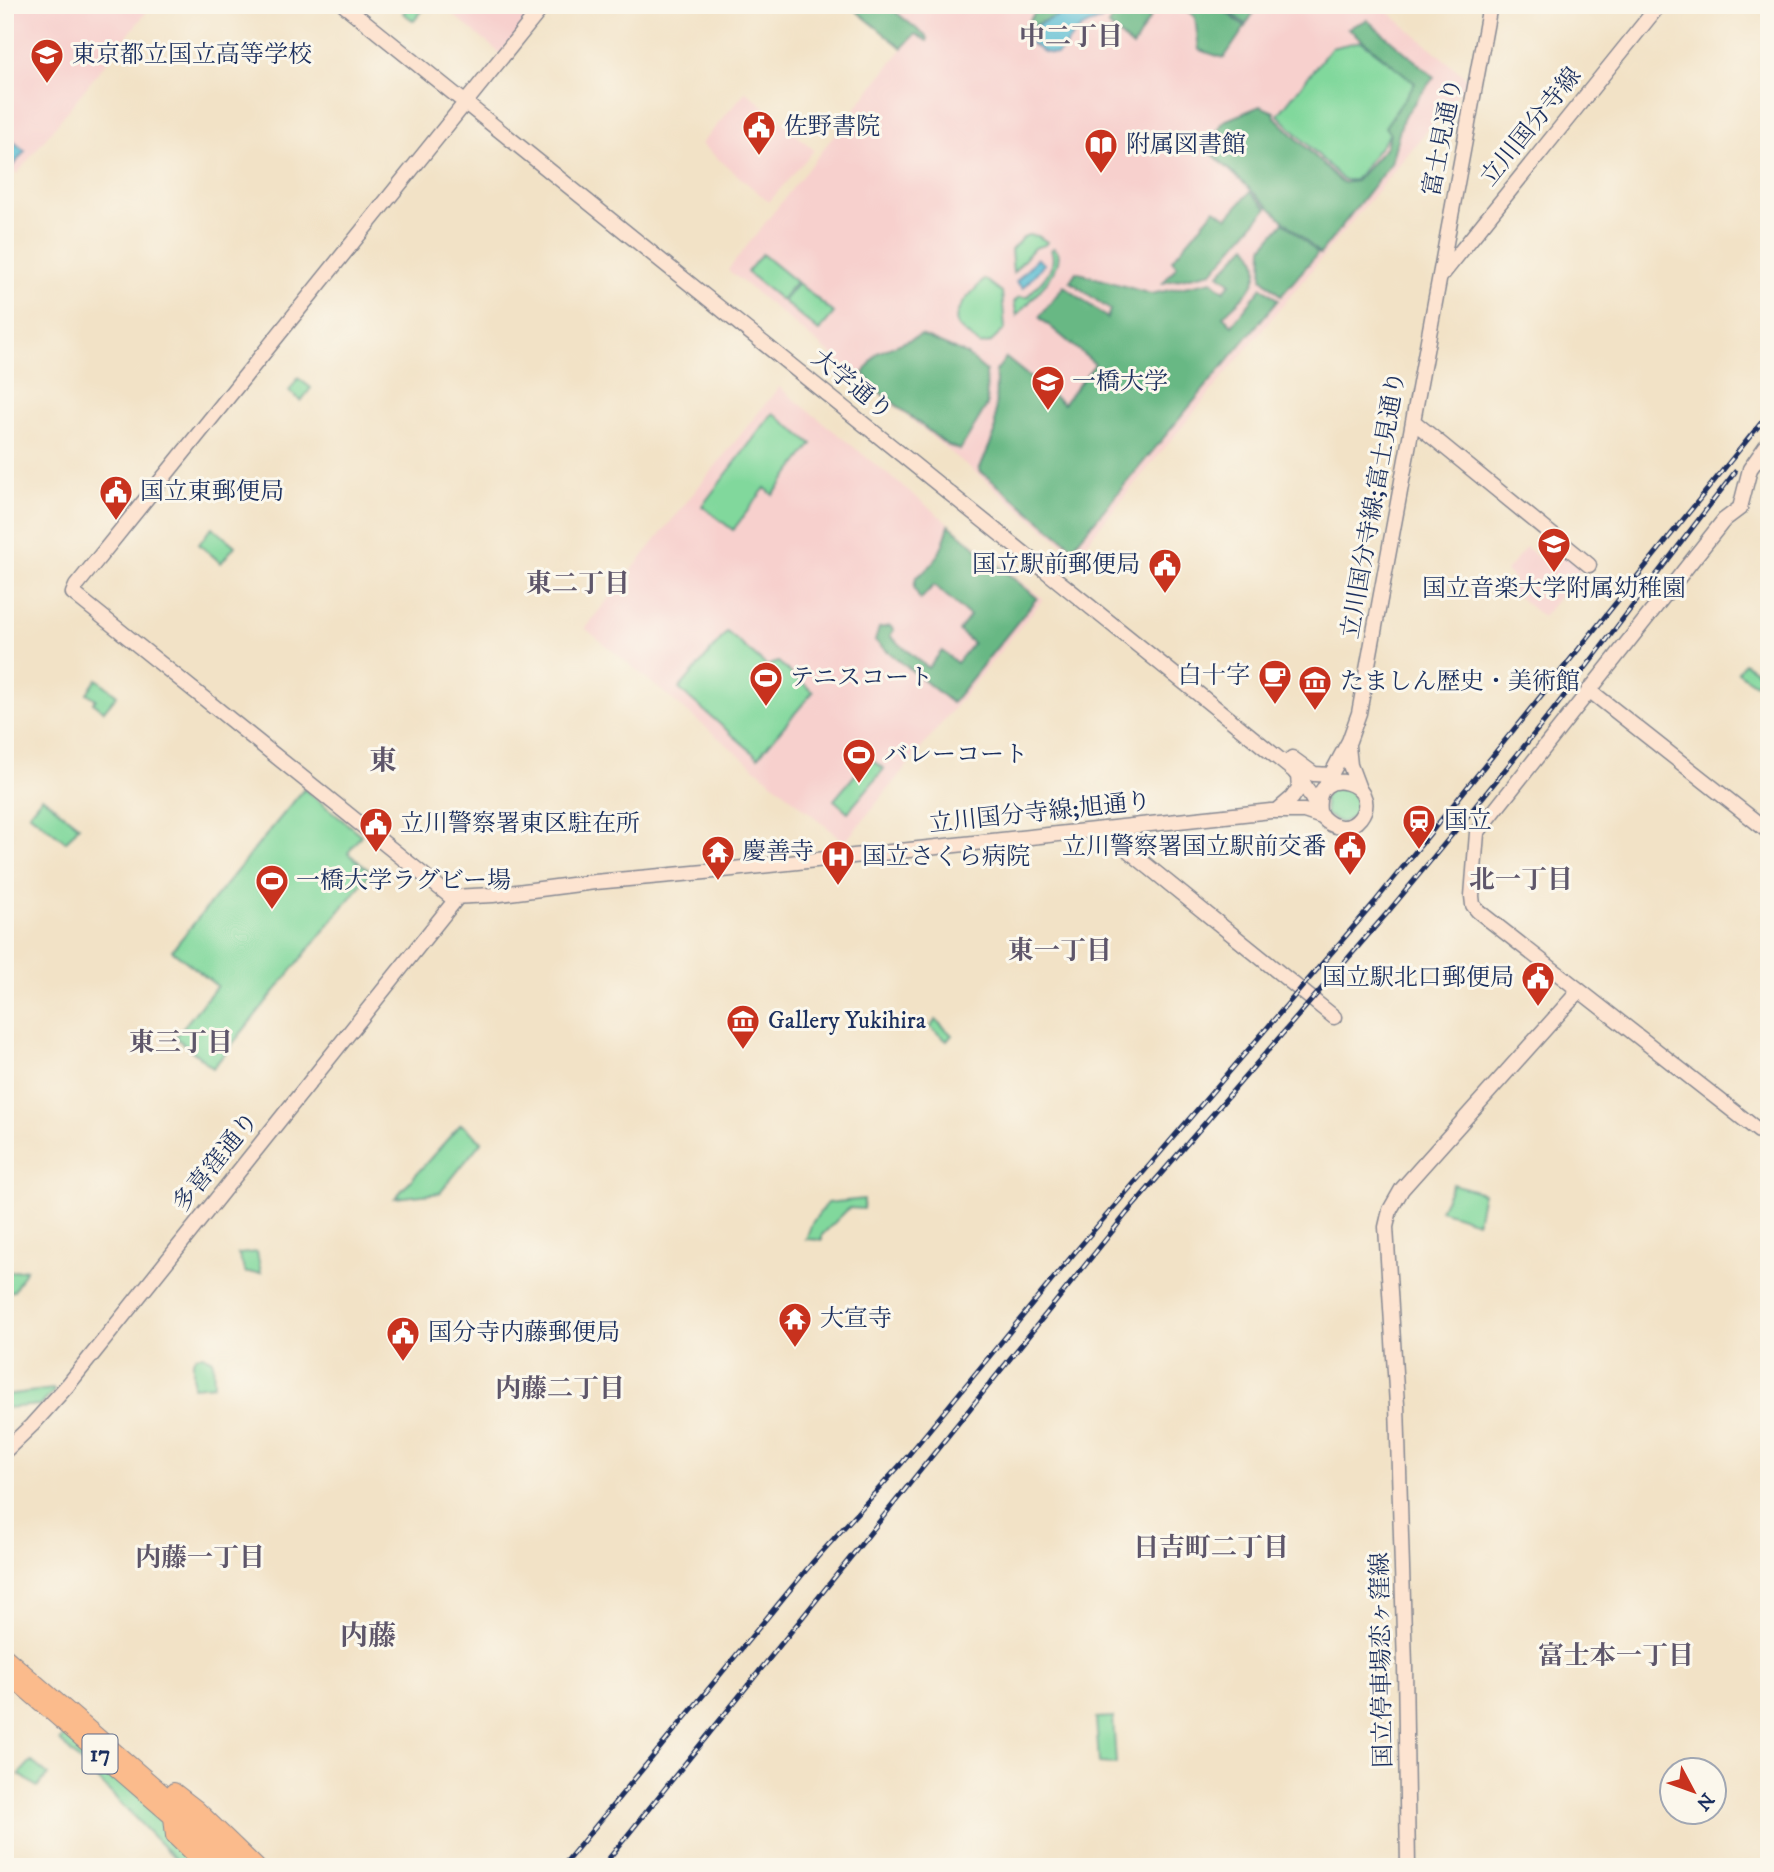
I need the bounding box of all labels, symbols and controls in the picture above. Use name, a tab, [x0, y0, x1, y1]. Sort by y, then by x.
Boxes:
district label: 中二丁目	[1019, 21, 1123, 54]
school or university icon: 東京都立国立高等学校	[28, 36, 66, 85]
place label: 東京都立国立高等学校	[72, 40, 312, 70]
street label: 立川国分寺線	[1474, 62, 1588, 192]
street label: 富士見通り	[1417, 75, 1469, 199]
public building icon: 佐野書院	[740, 108, 778, 157]
place label: 佐野書院	[784, 112, 880, 142]
library icon: 附属図書館	[1082, 126, 1120, 175]
place label: 附属図書館	[1126, 130, 1246, 160]
street label: 大学通り	[805, 343, 899, 427]
school or university icon: 一橋大学	[1029, 363, 1067, 412]
place label: 一橋大学	[1072, 367, 1168, 397]
street label: 立川国分寺線;富士見通り	[1336, 369, 1412, 641]
public building icon: 国立東郵便局	[97, 473, 135, 522]
place label: 国立東郵便局	[140, 477, 284, 507]
school or university icon: 国立音楽大学附属幼稚園	[1535, 525, 1573, 574]
public building icon: 国立駅前郵便局	[1146, 546, 1184, 595]
place label: 国立駅前郵便局	[972, 550, 1140, 580]
district label: 東二丁目	[526, 568, 630, 601]
place label: 国立音楽大学附属幼稚園	[1422, 574, 1686, 604]
cafe icon: 白十字	[1256, 657, 1294, 706]
sports icon: テニスコート	[747, 659, 785, 708]
place label: 白十字	[1178, 661, 1250, 691]
place label: テニスコート	[790, 663, 933, 693]
museum icon: たましん歴史・美術館	[1296, 663, 1334, 712]
place label: たましん歴史・美術館	[1340, 667, 1580, 697]
sports icon: バレーコート	[840, 736, 878, 785]
place label: バレーコート	[884, 740, 1028, 770]
district label: 東	[369, 744, 397, 779]
street label: 立川国分寺線;旭通り	[928, 786, 1152, 840]
station icon: 国立	[1400, 802, 1438, 851]
public building icon: 立川警察署東区駐在所	[357, 805, 395, 854]
place label: 国立	[1444, 806, 1492, 836]
place label: 立川警察署東区駐在所	[400, 809, 640, 839]
public building icon: 立川警察署国立駅前交番	[1331, 828, 1369, 877]
place label: 立川警察署国立駅前交番	[1062, 832, 1326, 862]
temple icon: 慶善寺	[699, 833, 737, 882]
place label: 慶善寺	[742, 837, 814, 867]
hospital icon: 国立さくら病院	[819, 838, 857, 887]
place label: 国立さくら病院	[862, 842, 1030, 872]
sports icon: 一橋大学ラグビー場	[253, 862, 291, 911]
district label: 北一丁目	[1469, 864, 1573, 897]
place label: 一橋大学ラグビー場	[296, 866, 511, 896]
district label: 東一丁目	[1008, 935, 1112, 968]
public building icon: 国立駅北口郵便局	[1519, 959, 1557, 1008]
place label: 国立駅北口郵便局	[1322, 963, 1514, 993]
museum icon: Gallery Yukihira	[724, 1002, 762, 1051]
place label: Gallery Yukihira	[768, 1006, 927, 1036]
district label: 東三丁目	[129, 1027, 233, 1060]
street label: 多喜窪通り	[167, 1106, 265, 1218]
temple icon: 大宣寺	[776, 1300, 814, 1349]
place label: 大宣寺	[820, 1304, 892, 1334]
public building icon: 国分寺内藤郵便局	[384, 1314, 422, 1363]
place label: 国分寺内藤郵便局	[428, 1318, 620, 1348]
district label: 内藤二丁目	[495, 1373, 625, 1406]
district label: 日吉町二丁目	[1133, 1532, 1289, 1565]
district label: 内藤一丁目	[135, 1542, 265, 1575]
street label: 国立停車場恋ヶ窪線	[1365, 1552, 1399, 1768]
district label: 内藤	[340, 1619, 396, 1654]
district label: 富士本一丁目	[1538, 1640, 1694, 1673]
road number: 17	[82, 1735, 118, 1774]
north arrow	[1658, 1756, 1728, 1826]
text: N	[1691, 1788, 1718, 1815]

